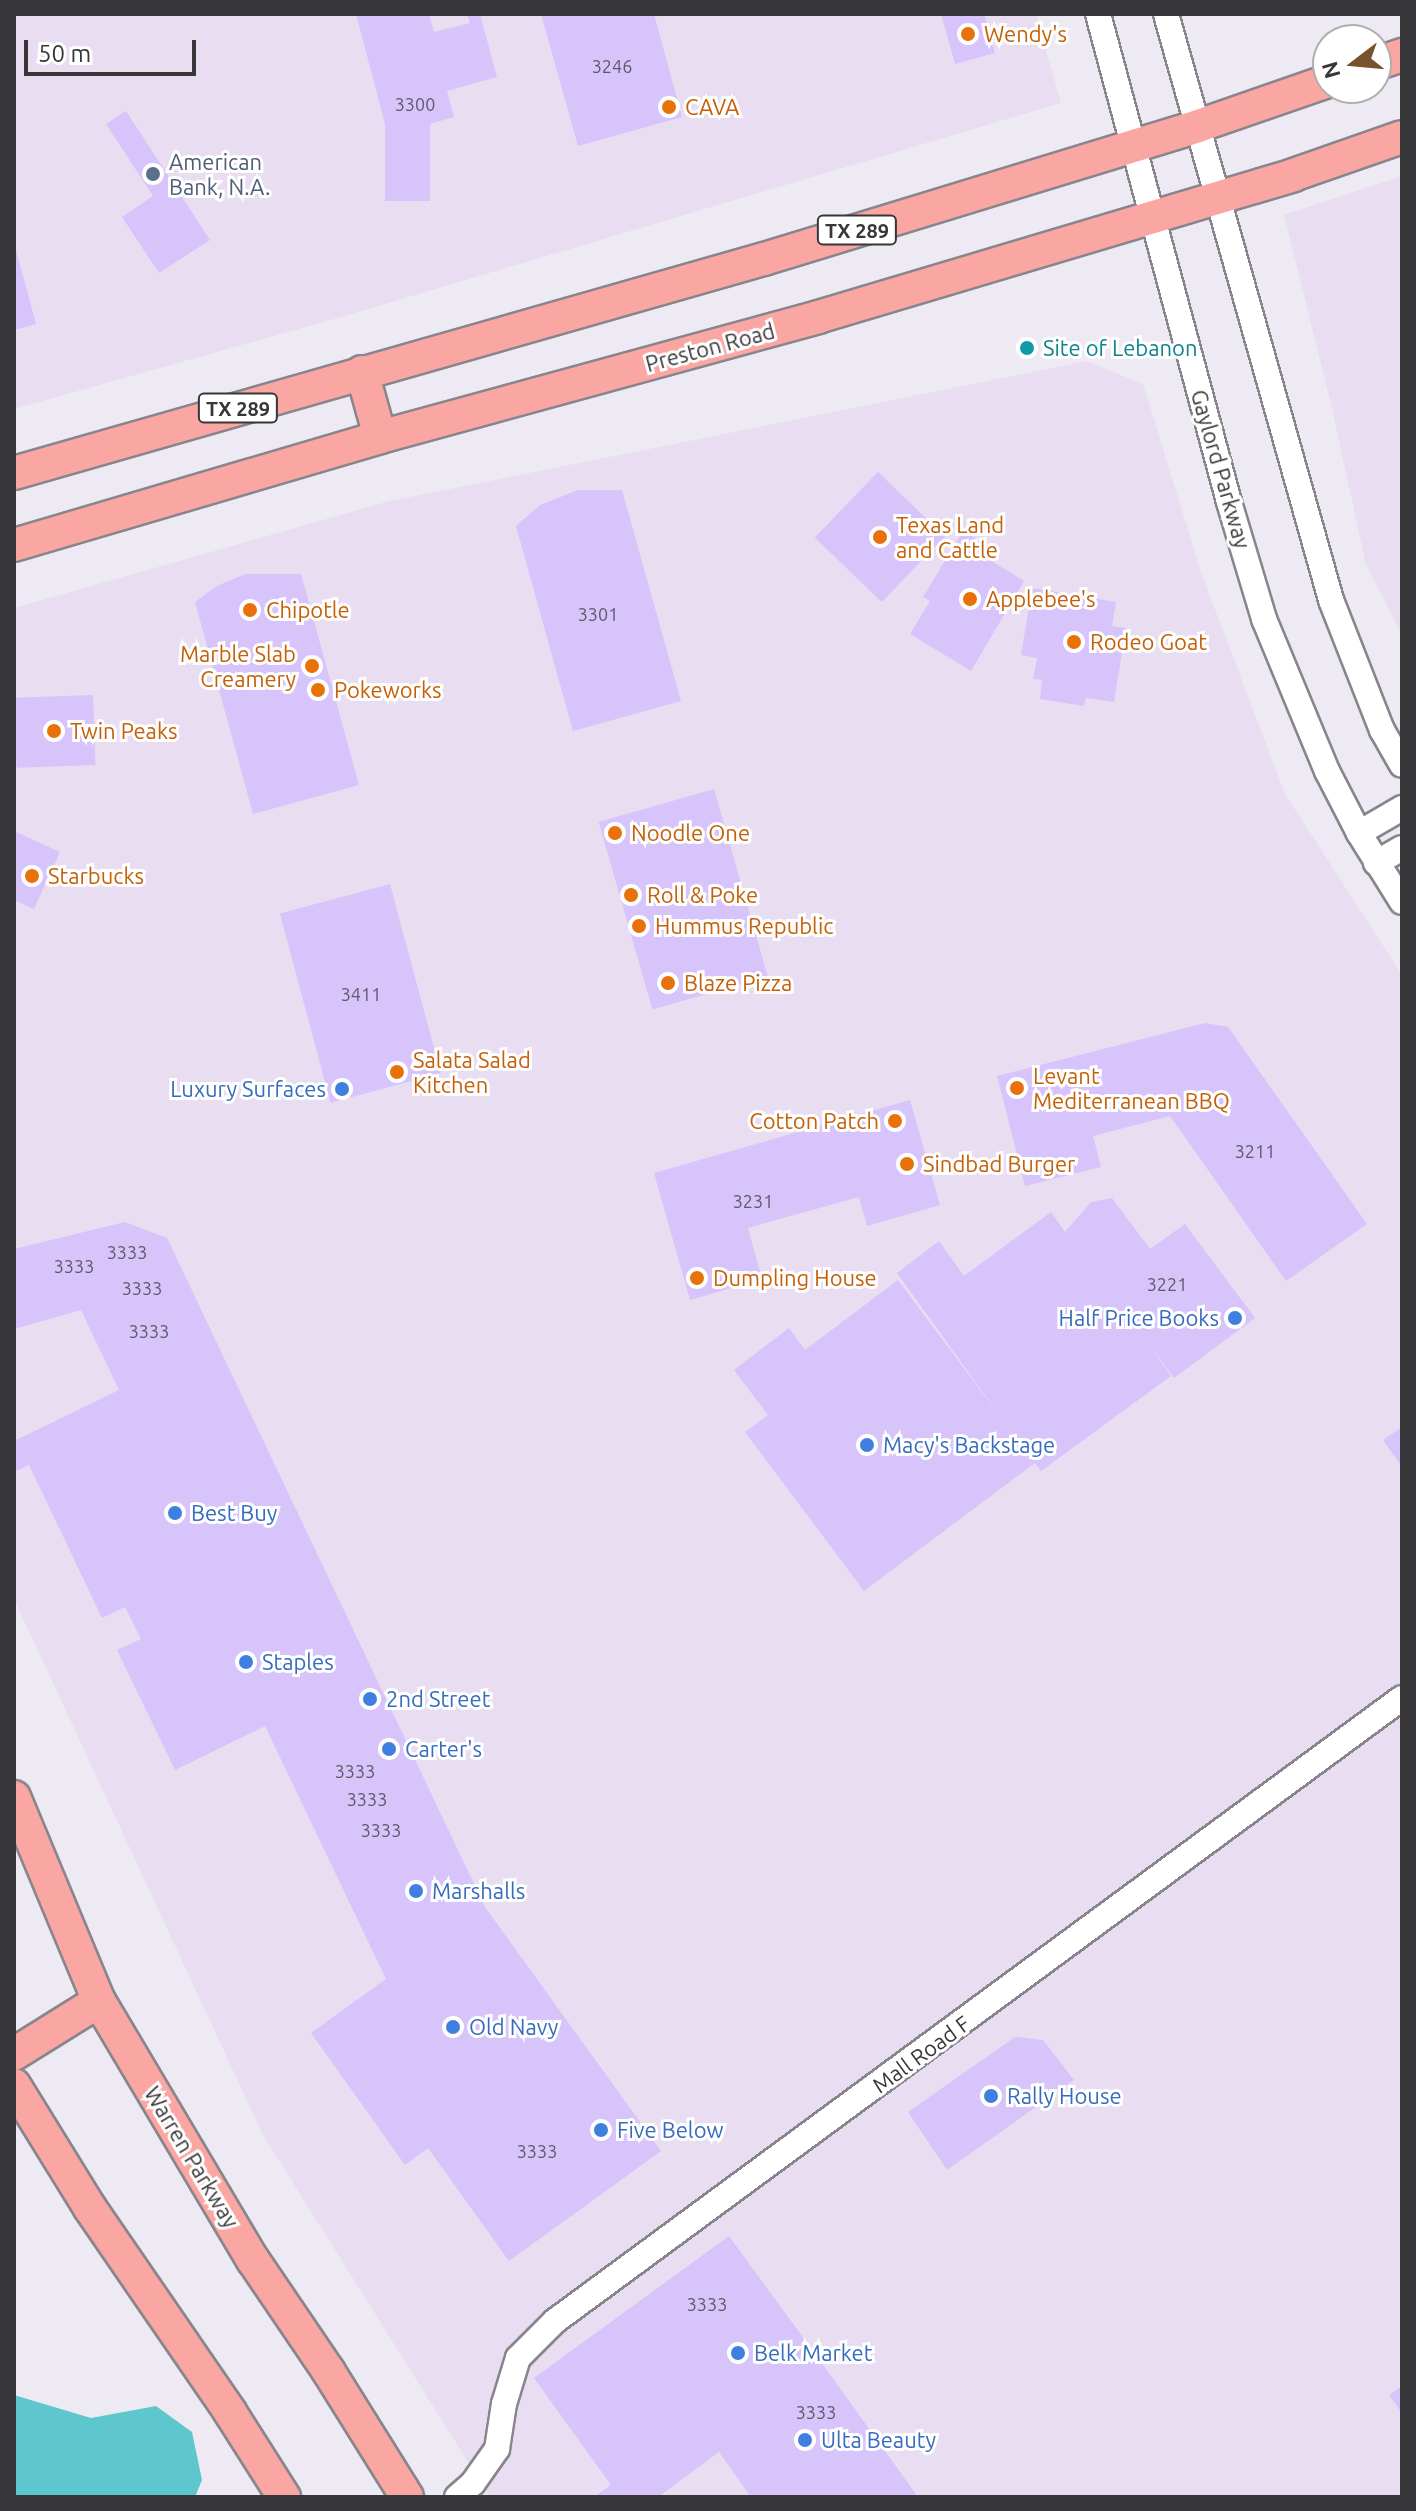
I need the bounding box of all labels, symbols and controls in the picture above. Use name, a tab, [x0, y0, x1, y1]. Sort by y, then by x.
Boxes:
place label: Wendy's	[984, 21, 1067, 47]
scale bar	[28, 24, 200, 74]
north arrow	[1312, 24, 1392, 104]
marker: Wendy's	[959, 25, 977, 43]
text: 50 m	[38, 40, 91, 67]
house number: 3246	[592, 55, 632, 77]
text: N	[1316, 59, 1345, 82]
house number: 3300	[395, 93, 435, 115]
place label: CAVA	[685, 94, 739, 120]
marker: CAVA	[660, 98, 678, 116]
place label: American Bank, N.A.	[169, 148, 270, 200]
marker: American Bank, N.A.	[144, 165, 162, 183]
road number: TX 289	[815, 214, 899, 246]
street label: Preston Road	[642, 317, 778, 377]
place label: Site of Lebanon	[1043, 335, 1197, 361]
marker: Site of Lebanon	[1018, 339, 1036, 357]
street label: Gaylord Parkway	[1186, 387, 1256, 551]
road number: TX 289	[196, 392, 280, 424]
place label: Texas Land and Cattle	[896, 511, 1004, 562]
marker: Texas Land and Cattle	[871, 528, 889, 546]
place label: Applebee's	[986, 586, 1096, 612]
marker: Applebee's	[961, 590, 979, 608]
place label: Chipotle	[266, 597, 350, 623]
marker: Chipotle	[241, 601, 259, 619]
house number: 3301	[578, 603, 618, 625]
place label: Rodeo Goat	[1090, 629, 1207, 655]
marker: Rodeo Goat	[1065, 633, 1083, 651]
place label: Marble Slab Creamery	[180, 640, 296, 692]
marker: Marble Slab Creamery	[303, 657, 321, 675]
place label: Pokeworks	[334, 677, 442, 703]
marker: Pokeworks	[309, 681, 327, 699]
place label: Twin Peaks	[70, 718, 178, 744]
marker: Twin Peaks	[45, 722, 63, 740]
place label: Noodle One	[631, 820, 750, 846]
marker: Noodle One	[606, 824, 624, 842]
place label: Starbucks	[48, 863, 144, 889]
marker: Starbucks	[23, 867, 41, 885]
place label: Roll & Poke	[647, 882, 758, 908]
marker: Roll & Poke	[622, 886, 640, 904]
place label: Hummus Republic	[655, 913, 833, 939]
marker: Hummus Republic	[630, 917, 648, 935]
place label: Blaze Pizza	[684, 970, 792, 996]
marker: Blaze Pizza	[659, 974, 677, 992]
house number: 3411	[341, 983, 381, 1005]
place label: Salata Salad Kitchen	[413, 1046, 531, 1098]
place label: Levant Mediterranean BBQ	[1033, 1062, 1230, 1114]
marker: Salata Salad Kitchen	[388, 1063, 406, 1081]
place label: Luxury Surfaces	[170, 1076, 326, 1102]
marker: Levant Mediterranean BBQ	[1008, 1079, 1026, 1097]
marker: Luxury Surfaces	[333, 1080, 351, 1098]
place label: Cotton Patch	[749, 1108, 879, 1134]
marker: Cotton Patch	[886, 1112, 904, 1130]
house number: 3211	[1235, 1140, 1275, 1162]
place label: Sindbad Burger	[923, 1151, 1075, 1177]
marker: Sindbad Burger	[898, 1155, 916, 1173]
house number: 3231	[733, 1190, 773, 1212]
house number: 3333	[107, 1241, 147, 1263]
house number: 3333	[54, 1255, 94, 1277]
place label: Dumpling House	[713, 1265, 877, 1291]
marker: Dumpling House	[688, 1269, 706, 1287]
house number: 3221	[1147, 1273, 1187, 1295]
house number: 3333	[122, 1277, 162, 1299]
place label: Half Price Books	[1059, 1305, 1219, 1331]
marker: Half Price Books	[1226, 1309, 1244, 1327]
house number: 3333	[129, 1320, 169, 1342]
place label: Macy's Backstage	[883, 1432, 1055, 1458]
marker: Macy's Backstage	[858, 1436, 876, 1454]
place label: Best Buy	[191, 1500, 277, 1526]
marker: Best Buy	[166, 1504, 184, 1522]
place label: Staples	[262, 1649, 334, 1675]
marker: Staples	[237, 1653, 255, 1671]
place label: 2nd Street	[386, 1686, 490, 1712]
marker: 2nd Street	[361, 1690, 379, 1708]
place label: Carter's	[405, 1736, 482, 1762]
marker: Carter's	[380, 1740, 398, 1758]
house number: 3333	[335, 1760, 375, 1782]
house number: 3333	[347, 1788, 387, 1810]
house number: 3333	[361, 1819, 401, 1841]
place label: Marshalls	[432, 1878, 525, 1904]
marker: Marshalls	[407, 1882, 425, 1900]
street label: Mall Road F	[867, 2010, 975, 2098]
place label: Old Navy	[469, 2014, 558, 2040]
marker: Old Navy	[444, 2018, 462, 2036]
street label: Warren Parkway	[139, 2081, 245, 2233]
place label: Rally House	[1007, 2083, 1122, 2109]
marker: Rally House	[982, 2087, 1000, 2105]
place label: Five Below	[617, 2117, 724, 2143]
marker: Five Below	[592, 2121, 610, 2139]
house number: 3333	[517, 2140, 557, 2162]
house number: 3333	[687, 2293, 727, 2315]
place label: Belk Market	[754, 2340, 872, 2366]
marker: Belk Market	[729, 2344, 747, 2362]
house number: 3333	[796, 2401, 836, 2423]
place label: Ulta Beauty	[821, 2427, 936, 2453]
marker: Ulta Beauty	[796, 2431, 814, 2449]

